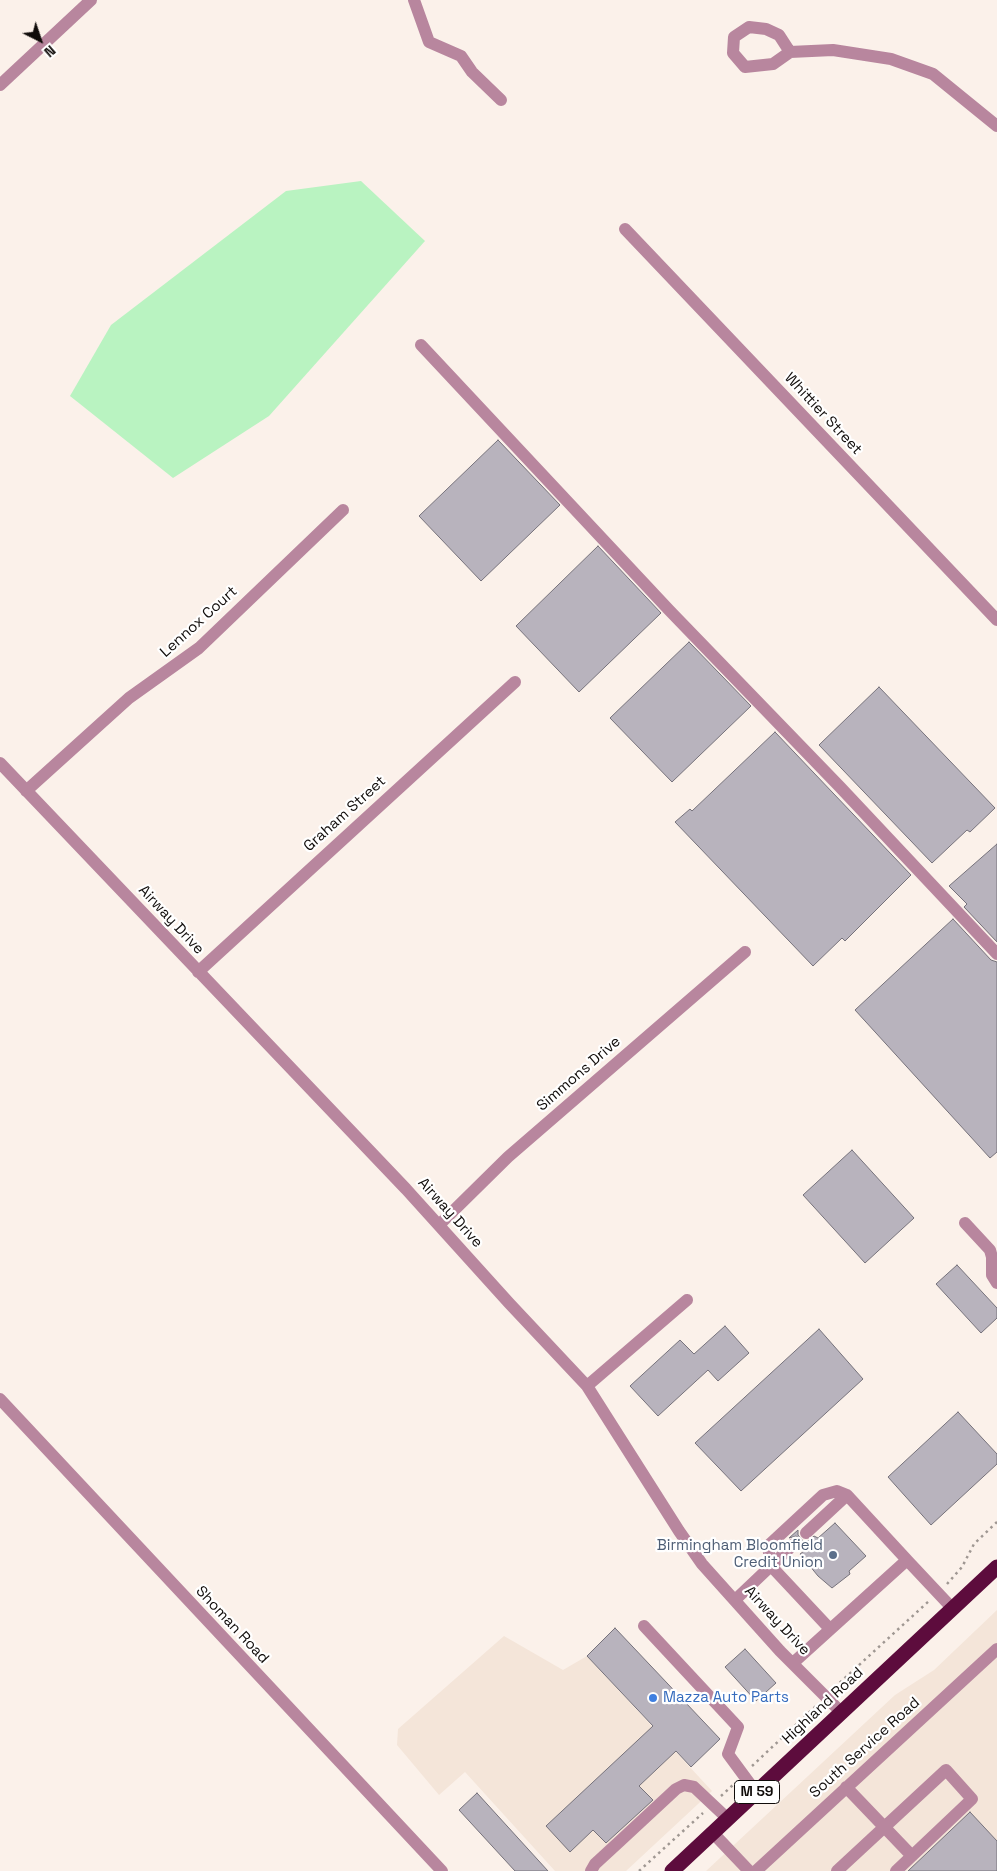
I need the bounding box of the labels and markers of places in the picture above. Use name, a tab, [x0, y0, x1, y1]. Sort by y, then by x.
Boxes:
place label: Birmingham Bloomfield Credit Union	[657, 1537, 823, 1572]
marker: Birmingham Bloomfield Credit Union	[827, 1549, 839, 1561]
place label: Mazza Auto Parts	[663, 1689, 789, 1707]
marker: Mazza Auto Parts	[647, 1692, 659, 1704]

